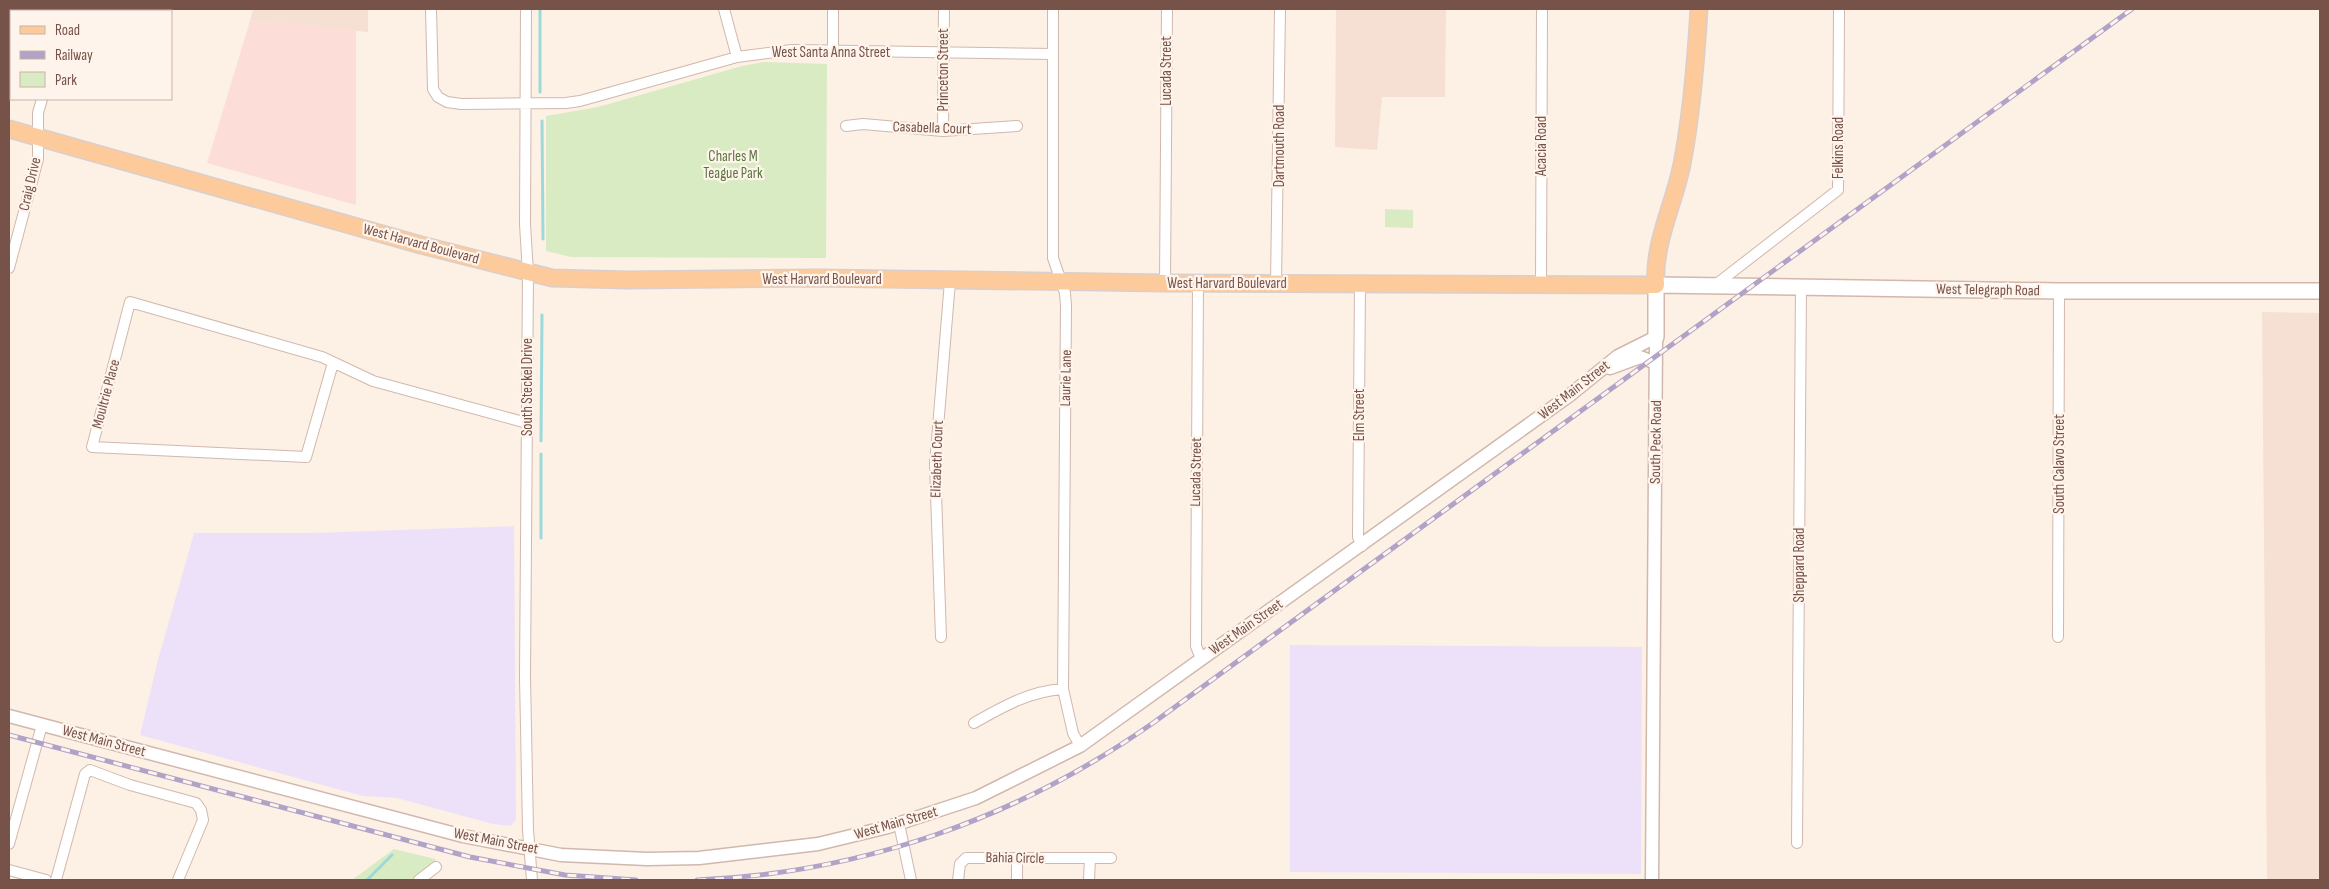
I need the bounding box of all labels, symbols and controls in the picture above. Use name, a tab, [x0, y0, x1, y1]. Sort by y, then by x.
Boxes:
legend	[10, 10, 172, 100]
text: Road	[55, 21, 80, 40]
street label: Princeton Street	[934, 28, 953, 111]
street label: Lucada Street	[1157, 36, 1176, 106]
street label: West Santa Anna Street	[772, 43, 891, 62]
text: Railway	[55, 46, 93, 65]
text: Park	[55, 71, 77, 90]
street label: Dartmouth Road	[1270, 105, 1289, 187]
street label: Acacia Road	[1532, 116, 1551, 177]
street label: Casabella Court	[892, 117, 972, 139]
street label: Felkins Road	[1829, 117, 1848, 179]
park label: Charles M Teague Park	[703, 147, 763, 183]
street label: Craig Drive	[15, 155, 45, 213]
street label: West Harvard Boulevard	[361, 219, 481, 269]
street label: West Harvard Boulevard	[762, 270, 882, 289]
street label: West Harvard Boulevard	[1167, 274, 1287, 293]
street label: West Telegraph Road	[1936, 280, 2040, 300]
street label: South Steckel Drive	[518, 338, 537, 436]
street label: Laurie Lane	[1056, 349, 1076, 407]
street label: West Main Street	[1534, 356, 1614, 424]
street label: Moultrie Place	[88, 357, 124, 431]
street label: Elm Street	[1350, 388, 1369, 441]
street label: South Peck Road	[1646, 400, 1666, 484]
street label: South Calavo Street	[2050, 414, 2069, 514]
street label: Elizabeth Court	[926, 420, 948, 498]
street label: Lucada Street	[1186, 437, 1206, 507]
street label: Sheppard Road	[1790, 528, 1809, 602]
street label: West Main Street	[1205, 594, 1287, 659]
street label: West Main Street	[60, 721, 148, 761]
street label: West Main Street	[852, 802, 940, 844]
street label: West Main Street	[452, 823, 540, 859]
street label: Bahia Circle	[985, 848, 1045, 868]

